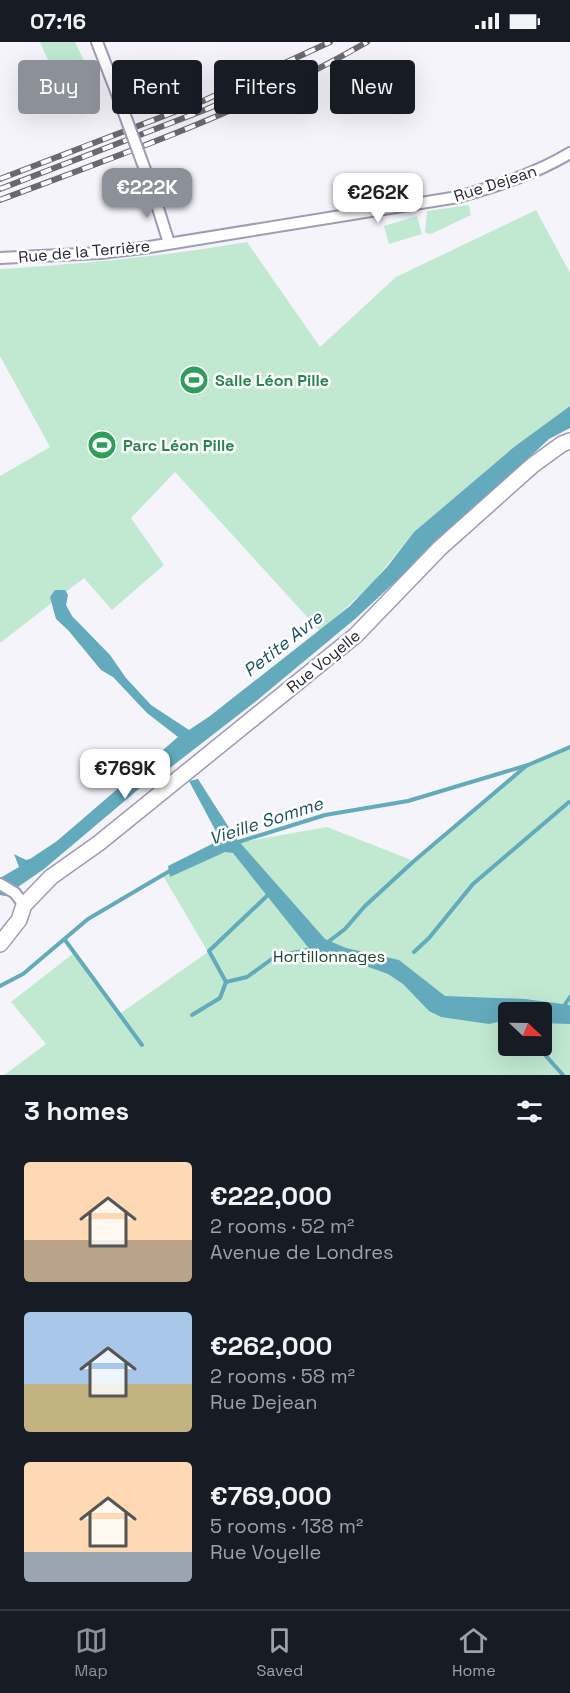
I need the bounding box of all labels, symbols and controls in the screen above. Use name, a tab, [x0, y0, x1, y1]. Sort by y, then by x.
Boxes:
text: 07:16	[30, 7, 86, 35]
chip: Buy	[18, 60, 100, 114]
chip: Rent	[112, 60, 202, 114]
chip: Filters	[214, 60, 318, 114]
chip: New	[330, 60, 415, 114]
street label: Rue Dejean	[451, 160, 539, 207]
pin: €222K	[105, 168, 189, 219]
pin: €262K	[336, 173, 420, 224]
text: €222K	[116, 174, 178, 200]
text: €262K	[347, 179, 409, 205]
street label: Rue de la Terrière	[17, 235, 151, 268]
sports icon: Salle Léon Pille	[178, 364, 210, 396]
place label: Salle Léon Pille	[215, 370, 329, 391]
sports icon: Parc Léon Pille	[86, 429, 118, 461]
place label: Parc Léon Pille	[123, 435, 235, 456]
water label: Petite Avre	[238, 605, 328, 682]
street label: Rue Voyelle	[282, 625, 365, 698]
pin: €769K	[83, 749, 167, 800]
text: €769K	[94, 755, 156, 781]
water label: Vieille Somme	[206, 791, 327, 850]
park label: Hortillonnages	[273, 946, 385, 967]
north arrow	[498, 1002, 552, 1056]
map controls	[498, 1002, 552, 1056]
text: 3 homes	[24, 1094, 129, 1128]
icon: filters	[513, 1095, 546, 1128]
text: €222,000	[210, 1179, 332, 1213]
icon: home	[72, 1186, 144, 1258]
text: 2 rooms · 52 m²	[210, 1213, 354, 1239]
text: Avenue de Londres	[210, 1239, 394, 1265]
text: €262,000	[210, 1329, 332, 1363]
icon: home	[72, 1336, 144, 1408]
text: 2 rooms · 58 m²	[210, 1363, 355, 1389]
text: Rue Dejean	[210, 1389, 317, 1415]
text: €769,000	[210, 1479, 332, 1513]
icon: home	[72, 1486, 144, 1558]
text: 5 rooms · 138 m²	[210, 1513, 363, 1539]
text: Rue Voyelle	[210, 1539, 321, 1565]
tab: Map	[74, 1624, 108, 1681]
tab: Saved	[257, 1624, 303, 1681]
tab: Home	[452, 1624, 496, 1681]

